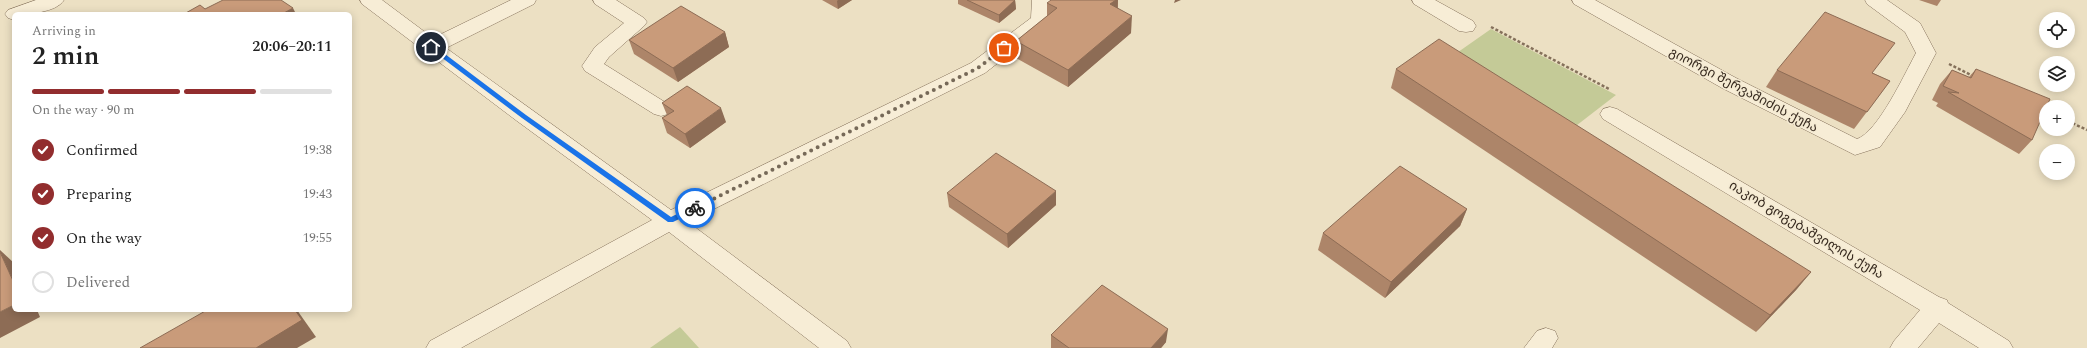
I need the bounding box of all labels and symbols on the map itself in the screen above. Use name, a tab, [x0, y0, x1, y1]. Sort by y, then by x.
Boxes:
pin	[414, 30, 448, 64]
pin	[987, 31, 1021, 65]
street label: გიორგი შერვაშიძის ქუჩა	[1666, 42, 1822, 138]
street label: იაკობ გოგებაშვილის ქუჩა	[1725, 176, 1888, 284]
courier	[675, 188, 715, 228]

